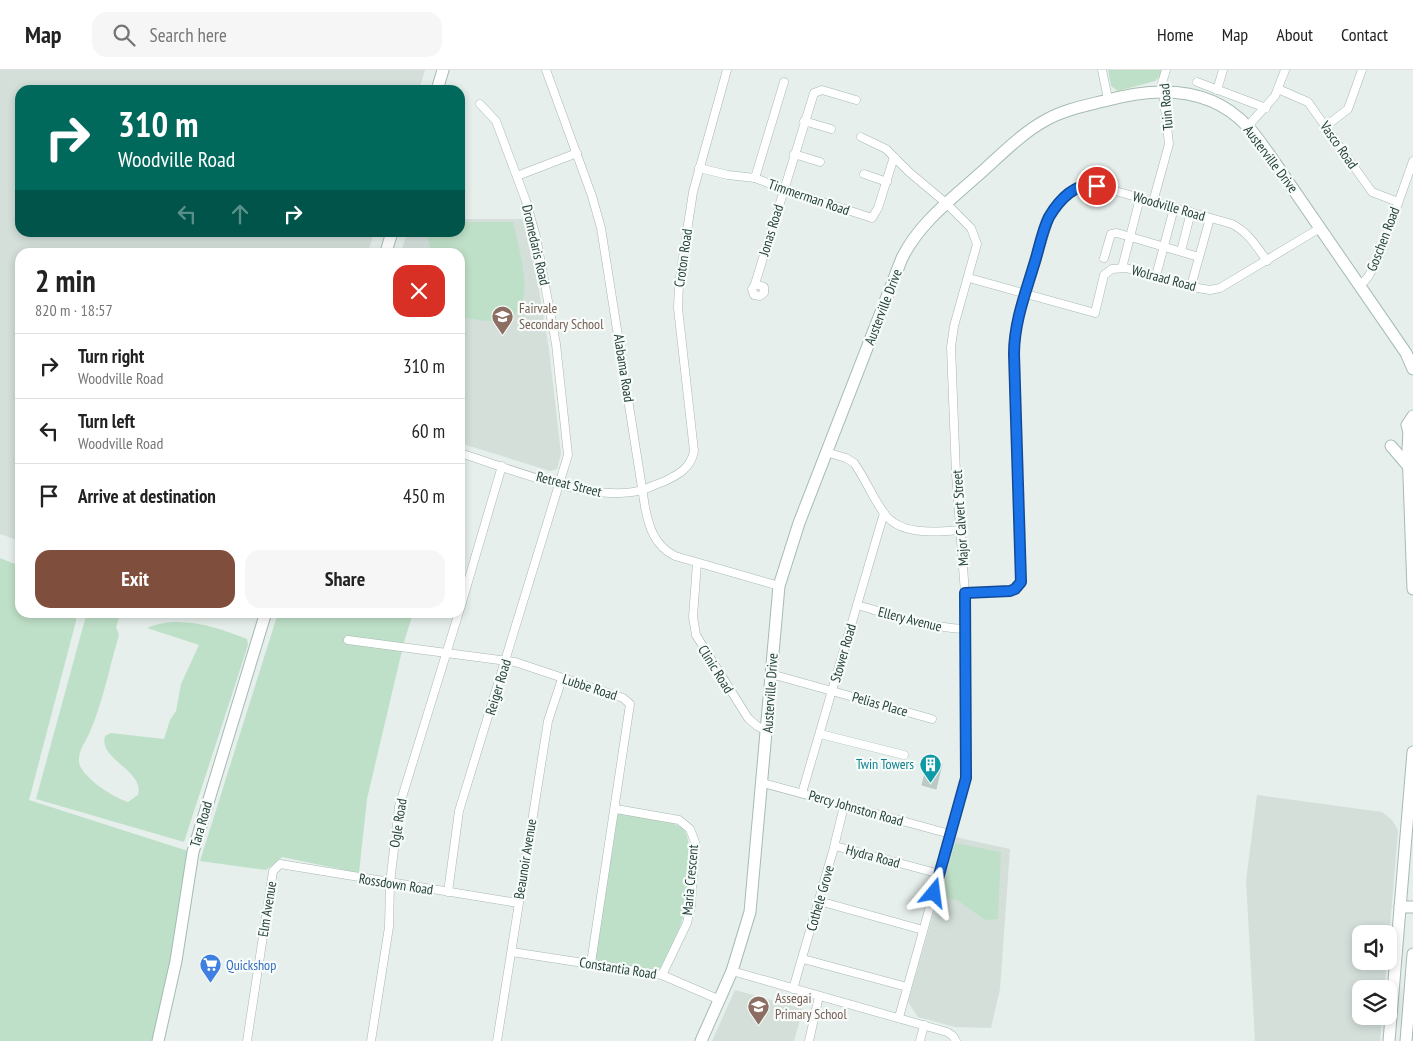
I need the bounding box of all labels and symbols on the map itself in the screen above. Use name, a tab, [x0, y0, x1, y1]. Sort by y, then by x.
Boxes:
street label: Tuin Road	[1155, 83, 1177, 131]
street label: Vasco Road	[1316, 117, 1362, 172]
street label: Austerville Drive	[1240, 122, 1302, 197]
pin	[1076, 165, 1118, 207]
street label: Timmerman Road	[766, 175, 852, 219]
street label: Woodville Road	[1131, 187, 1207, 225]
street label: Jonas Road	[754, 202, 787, 259]
street label: Dromedaris Road	[518, 203, 554, 287]
street label: Goschen Road	[1362, 204, 1404, 274]
street label: Croton Road	[670, 228, 696, 288]
street label: Wolraad Road	[1130, 261, 1198, 295]
street label: Austerville Drive	[860, 266, 906, 348]
place label: Fairvale Secondary School	[519, 299, 604, 333]
school or university icon: Fairvale Secondary School	[491, 304, 515, 335]
street label: Alabama Road	[610, 333, 638, 403]
street label: Retreat Street	[534, 467, 604, 501]
street label: Major Calvert Street	[948, 469, 972, 567]
street label: Ellery Avenue	[876, 602, 944, 636]
street label: Stower Road	[826, 622, 860, 684]
street label: Clinic Road	[694, 642, 738, 696]
street label: Austerville Drive	[758, 652, 782, 734]
street label: Reiger Road	[481, 657, 515, 717]
street label: Lubbe Road	[560, 670, 620, 704]
street label: Pelias Place	[850, 687, 910, 721]
building icon: Twin Towers	[918, 752, 942, 783]
place label: Twin Towers	[856, 755, 914, 773]
street label: Percy Johnston Road	[807, 786, 905, 830]
street label: Ogle Road	[385, 797, 411, 849]
street label: Tara Road	[186, 799, 216, 849]
street label: Beaunoir Avenue	[510, 817, 540, 900]
street label: Hydra Road	[844, 840, 902, 872]
street label: Maria Crescent	[678, 844, 702, 916]
street label: Cothele Grove	[802, 863, 838, 933]
position arrow	[907, 866, 959, 918]
street label: Rossdown Road	[358, 869, 434, 899]
street label: Elm Avenue	[254, 880, 280, 938]
supermarket icon: Quickshop	[198, 953, 222, 984]
street label: Constantia Road	[578, 953, 658, 983]
place label: Quickshop	[226, 956, 276, 974]
place label: Assegai Primary School	[775, 989, 847, 1023]
school or university icon: Assegai Primary School	[747, 994, 771, 1025]

